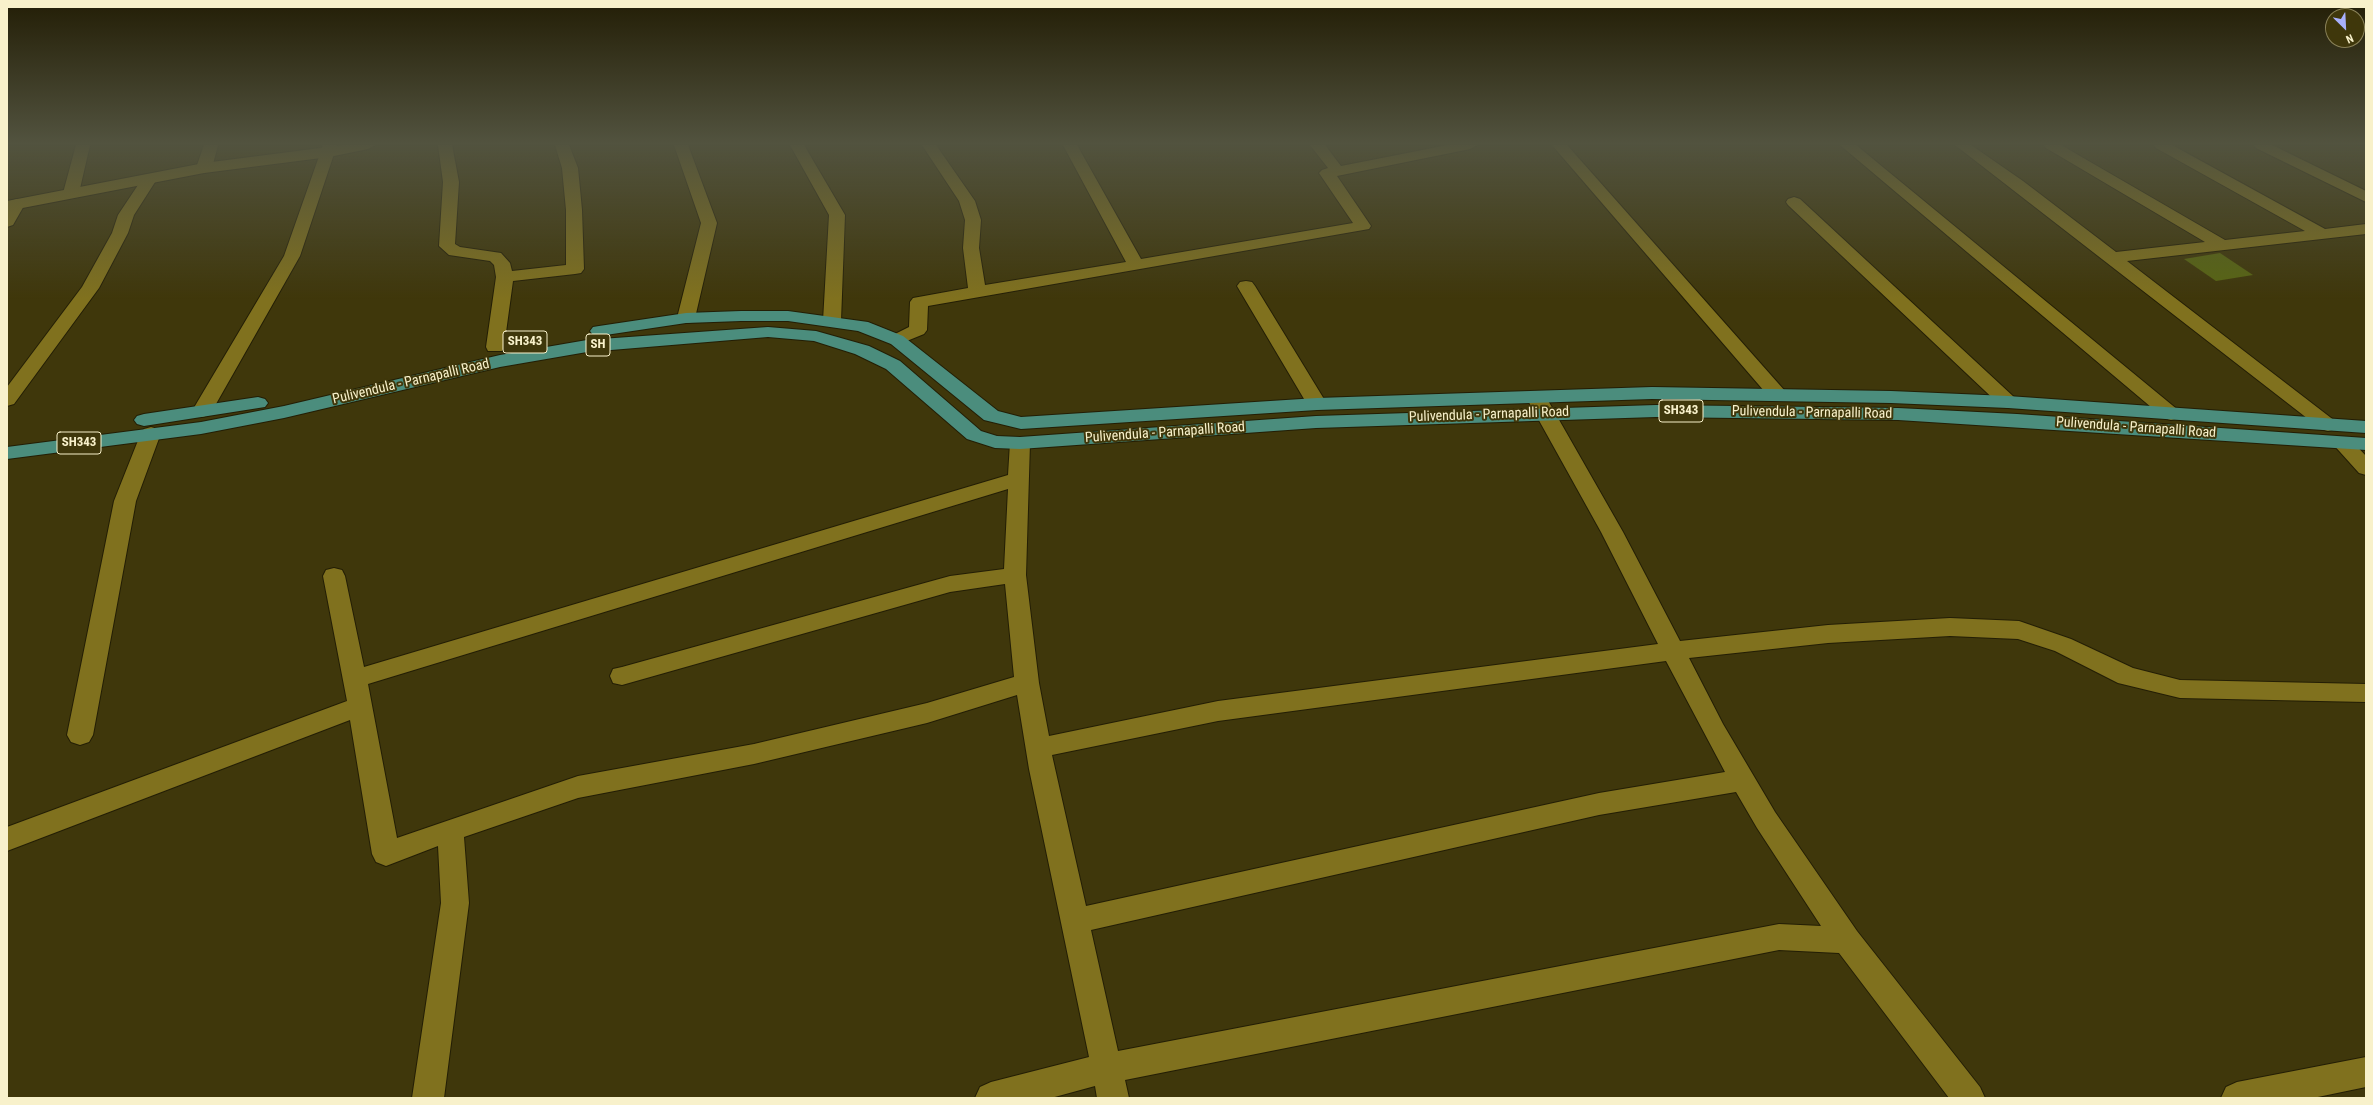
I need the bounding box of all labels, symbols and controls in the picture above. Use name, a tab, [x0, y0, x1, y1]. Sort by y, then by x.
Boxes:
north arrow	[2325, 8, 2365, 48]
text: N	[2344, 31, 2355, 46]
road number: SH343	[503, 331, 547, 353]
road number: SH	[586, 334, 610, 356]
street label: Pulivendula - Parnapalli Road	[331, 356, 491, 408]
road number: SH343	[1659, 400, 1703, 422]
street label: Pulivendula - Parnapalli Road	[1732, 403, 1892, 423]
street label: Pulivendula - Parnapalli Road	[1409, 404, 1569, 426]
street label: Pulivendula - Parnapalli Road	[2055, 414, 2217, 442]
street label: Pulivendula - Parnapalli Road	[1084, 419, 1246, 447]
road number: SH343	[57, 432, 101, 454]

